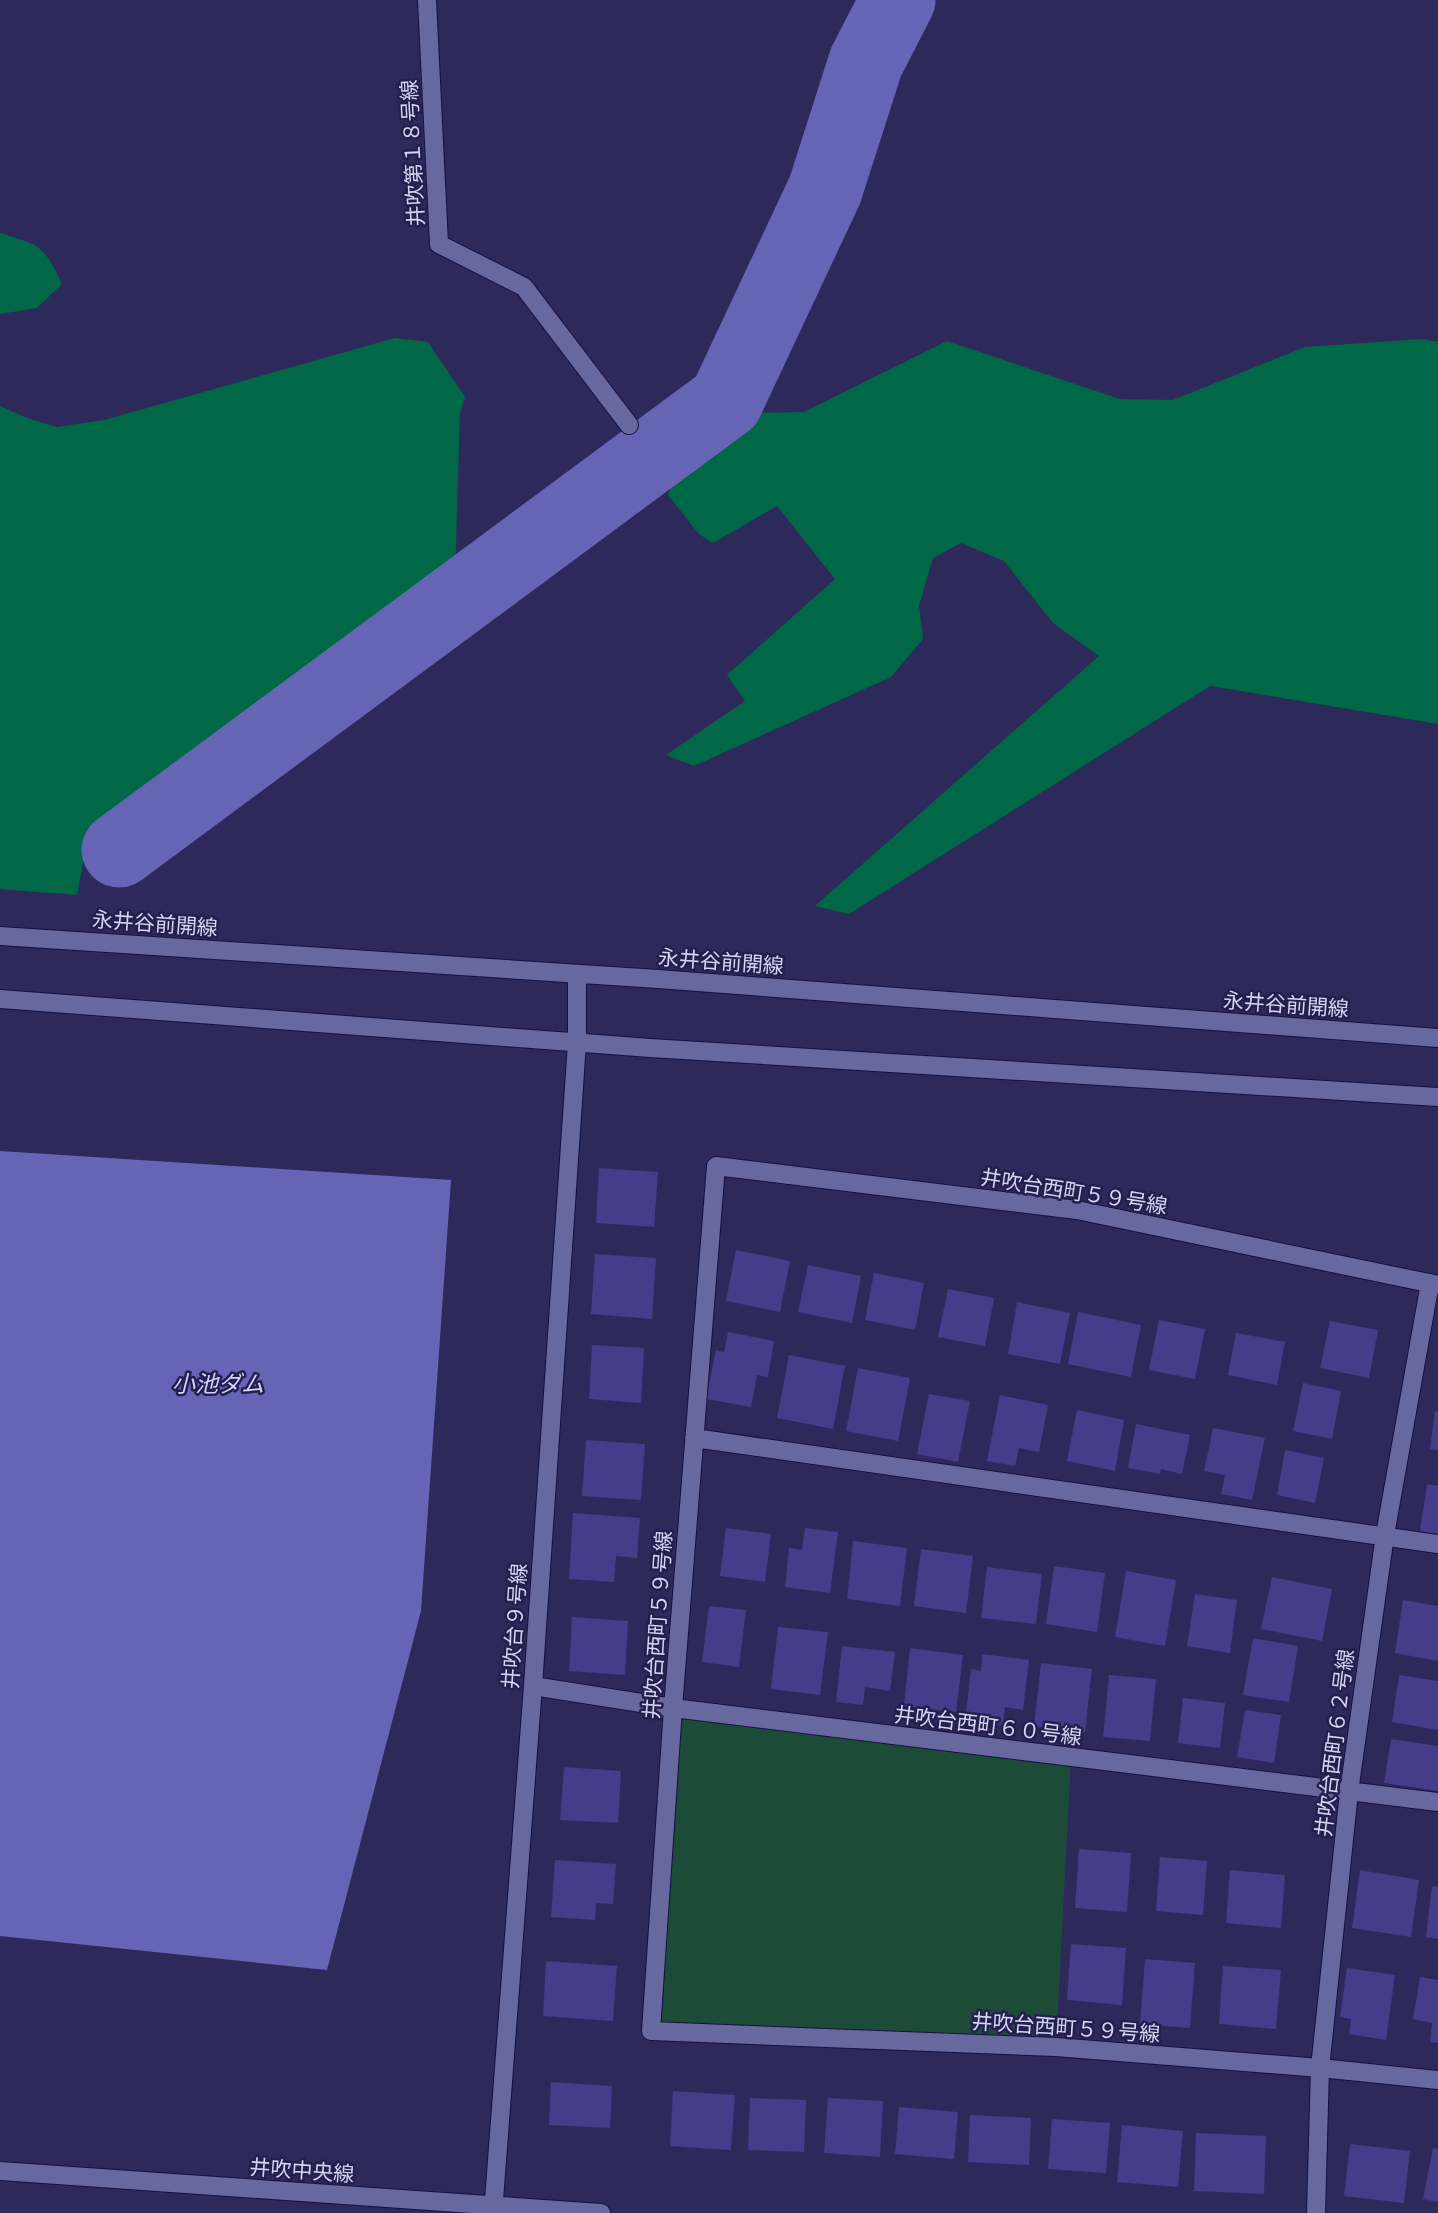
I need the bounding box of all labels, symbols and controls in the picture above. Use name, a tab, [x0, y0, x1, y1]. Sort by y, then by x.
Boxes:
street label: 井吹第１８号線	[396, 79, 428, 227]
street label: 永井谷前開線	[91, 907, 219, 939]
street label: 永井谷前開線	[657, 945, 785, 977]
street label: 永井谷前開線	[1222, 988, 1350, 1020]
street label: 井吹台西町５９号線	[979, 1164, 1169, 1218]
water label: 小池ダム	[172, 1371, 264, 1397]
street label: 井吹台西町５９号線	[638, 1530, 676, 1720]
street label: 井吹台９号線	[498, 1562, 530, 1690]
street label: 井吹台西町６２号線	[1311, 1648, 1357, 1838]
street label: 井吹台西町６０号線	[893, 1702, 1083, 1748]
street label: 井吹台西町５９号線	[971, 2008, 1161, 2046]
street label: 井吹中央線	[249, 2154, 355, 2186]

